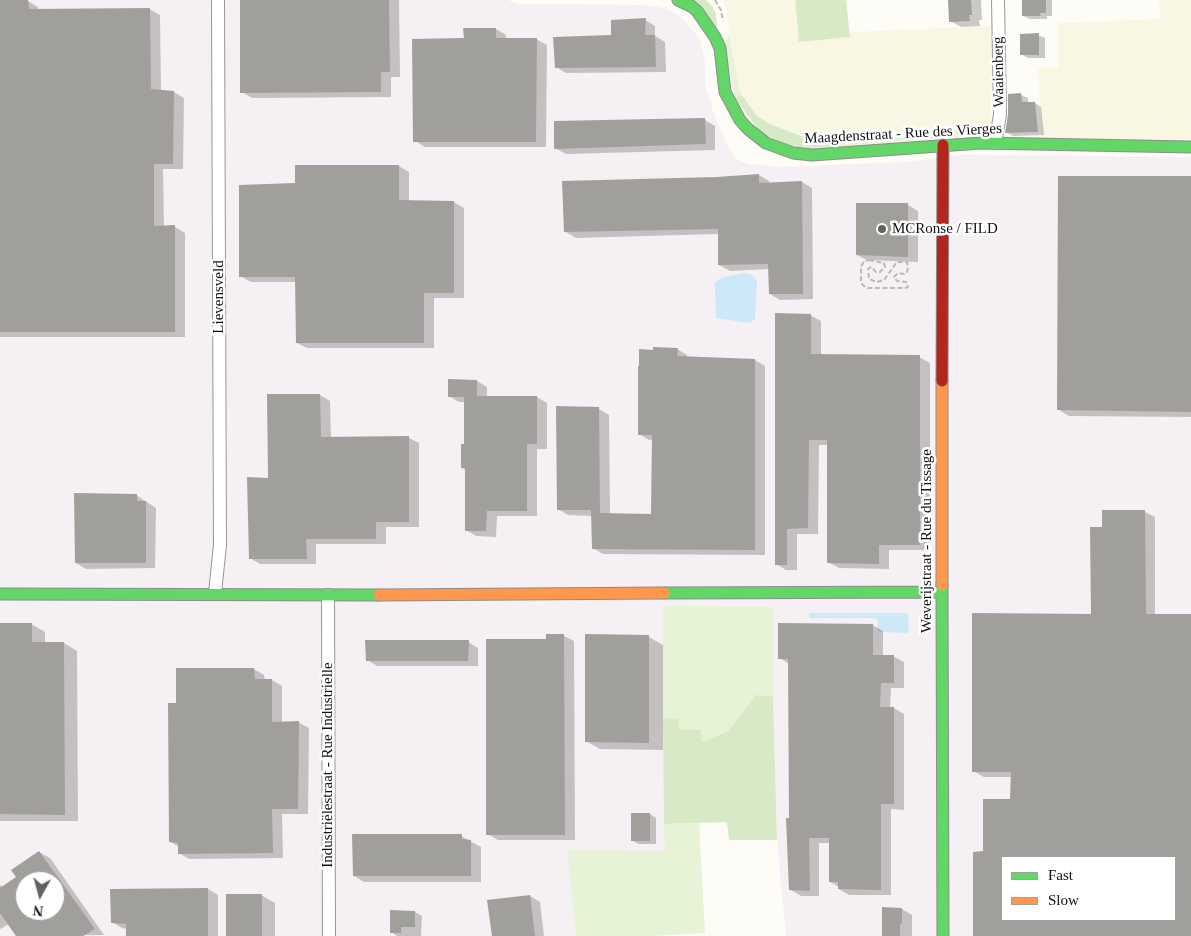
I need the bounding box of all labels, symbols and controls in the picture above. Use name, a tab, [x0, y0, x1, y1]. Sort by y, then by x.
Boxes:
street label: Waaienberg	[989, 36, 1009, 108]
street label: Maagdenstraat - Rue des Vierges	[804, 120, 1002, 148]
place label: MCRonse / FILD	[892, 220, 998, 238]
marker: MCRonse / FILD	[876, 223, 888, 235]
street label: Lievensveld	[210, 260, 228, 334]
street label: Weverijstraat - Rue du Tissage	[918, 449, 936, 633]
street label: Industriëlestraat - Rue Industrielle	[319, 662, 337, 868]
legend	[1001, 856, 1176, 921]
text: Fast	[1048, 867, 1073, 883]
north arrow	[15, 871, 65, 921]
text: Slow	[1048, 892, 1079, 908]
text: N	[32, 902, 44, 918]

